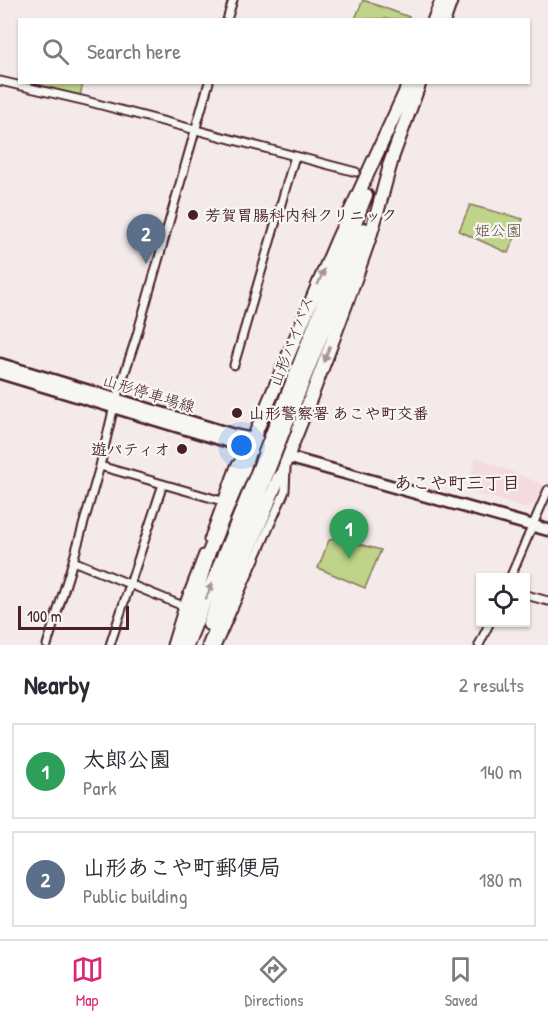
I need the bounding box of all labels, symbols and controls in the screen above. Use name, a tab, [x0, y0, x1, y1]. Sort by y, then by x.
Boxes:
search box	[18, 18, 530, 84]
icon: search	[39, 35, 72, 68]
text: Search here	[87, 36, 181, 66]
place label: 芳賀胃腸科内科クリニック	[205, 204, 397, 226]
marker: 芳賀胃腸科内科クリニック	[186, 208, 200, 222]
pin: 2	[126, 214, 166, 264]
park label: 姫公園	[474, 219, 522, 241]
one-way arrow	[317, 268, 326, 286]
street label: 山形バイパス	[264, 292, 318, 390]
one-way arrow	[322, 345, 332, 363]
street label: 山形停車場線	[100, 368, 198, 418]
place label: 山形警察署 あこや町交番	[249, 402, 429, 424]
marker: 山形警察署 あこや町交番	[230, 406, 244, 420]
your location	[227, 431, 256, 460]
place label: 遊パティオ	[91, 438, 170, 460]
marker: 遊パティオ	[175, 442, 189, 456]
district label: あこや町三丁目	[394, 470, 520, 495]
pin: 1	[330, 510, 368, 559]
map controls	[476, 573, 530, 627]
button: locate	[476, 573, 530, 627]
one-way arrow	[205, 582, 214, 600]
scale bar	[18, 603, 129, 630]
text: 100 m	[27, 605, 62, 627]
text: Nearby	[24, 667, 90, 702]
text: 2 results	[459, 671, 524, 698]
text: 太郎公園	[83, 744, 171, 774]
text: 1	[42, 758, 49, 785]
text: 140 m	[480, 758, 522, 785]
text: Park	[83, 774, 116, 801]
text: 山形あこや町郵便局	[83, 852, 281, 882]
text: 2	[41, 866, 50, 893]
text: 180 m	[479, 866, 522, 893]
text: Public building	[83, 882, 187, 909]
tab: Map	[71, 953, 104, 1011]
tab: Directions	[245, 953, 303, 1011]
tab: Saved	[444, 953, 477, 1011]

